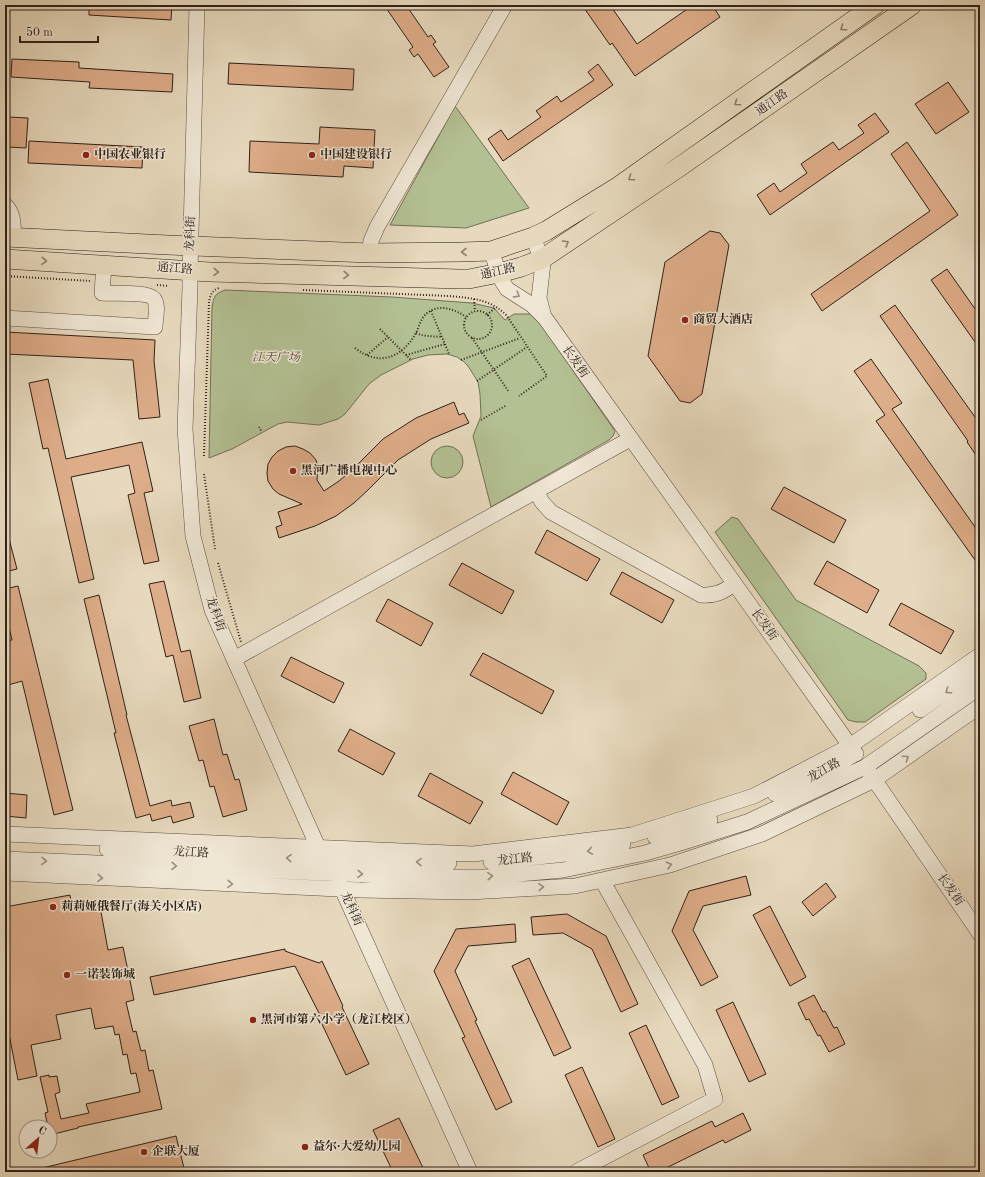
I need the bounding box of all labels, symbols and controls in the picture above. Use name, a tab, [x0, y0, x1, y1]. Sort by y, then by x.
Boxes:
scale bar	[20, 18, 98, 44]
one-way arrow	[840, 23, 847, 30]
text: 50 m	[26, 26, 53, 39]
street label: 通江路	[753, 86, 790, 118]
one-way arrow	[734, 98, 741, 105]
place label: 中国农业银行	[94, 147, 166, 161]
place label: 中国建设银行	[320, 147, 392, 161]
marker: 中国农业银行	[81, 150, 91, 160]
marker: 中国建设银行	[307, 150, 317, 160]
one-way arrow	[628, 173, 635, 180]
street label: 龙科街	[183, 215, 198, 252]
one-way arrow	[562, 241, 569, 248]
one-way arrow	[461, 248, 467, 256]
one-way arrow	[41, 257, 47, 266]
street label: 通江路	[157, 260, 194, 276]
street label: 通江路	[479, 260, 517, 282]
one-way arrow	[213, 268, 219, 276]
one-way arrow	[343, 271, 349, 280]
one-way arrow	[513, 290, 520, 298]
place label: 商贸大酒店	[693, 312, 753, 326]
marker: 商贸大酒店	[680, 315, 690, 325]
street label: 长发街	[560, 343, 592, 381]
park label: 江天广场	[252, 350, 301, 364]
place label: 黑河广播电视中心	[301, 463, 397, 477]
marker: 黑河广播电视中心	[288, 466, 298, 476]
street label: 龙科街	[203, 595, 228, 634]
street label: 长发街	[749, 606, 782, 644]
one-way arrow	[945, 686, 952, 693]
street label: 龙江路	[804, 755, 843, 785]
one-way arrow	[902, 755, 909, 763]
street label: 龙江路	[173, 844, 209, 860]
one-way arrow	[587, 846, 593, 855]
street label: 龙江路	[496, 850, 534, 868]
one-way arrow	[286, 854, 292, 863]
one-way arrow	[41, 856, 47, 865]
one-way arrow	[416, 858, 422, 866]
one-way arrow	[665, 861, 672, 870]
one-way arrow	[171, 862, 177, 870]
one-way arrow	[357, 870, 363, 879]
street label: 长发街	[935, 871, 967, 909]
one-way arrow	[487, 872, 493, 881]
one-way arrow	[97, 873, 103, 882]
one-way arrow	[227, 879, 233, 888]
one-way arrow	[538, 883, 544, 892]
street label: 龙科街	[338, 890, 365, 929]
place label: 莉莉娅俄餐厅(海关小区店)	[61, 899, 202, 913]
marker: 莉莉娅俄餐厅(海关小区店)	[48, 902, 58, 912]
place label: 一诺装饰城	[75, 967, 135, 981]
marker: 一诺装饰城	[62, 970, 72, 980]
place label: 黑河市第六小学（龙江校区）	[261, 1012, 417, 1026]
marker: 黑河市第六小学（龙江校区）	[248, 1015, 258, 1025]
north arrow	[18, 1119, 58, 1159]
text: С	[36, 1125, 48, 1138]
place label: 益尔·大爱幼儿园	[313, 1139, 400, 1153]
marker: 益尔·大爱幼儿园	[300, 1142, 310, 1152]
place label: 企联大厦	[152, 1144, 200, 1158]
marker: 企联大厦	[139, 1147, 149, 1157]

